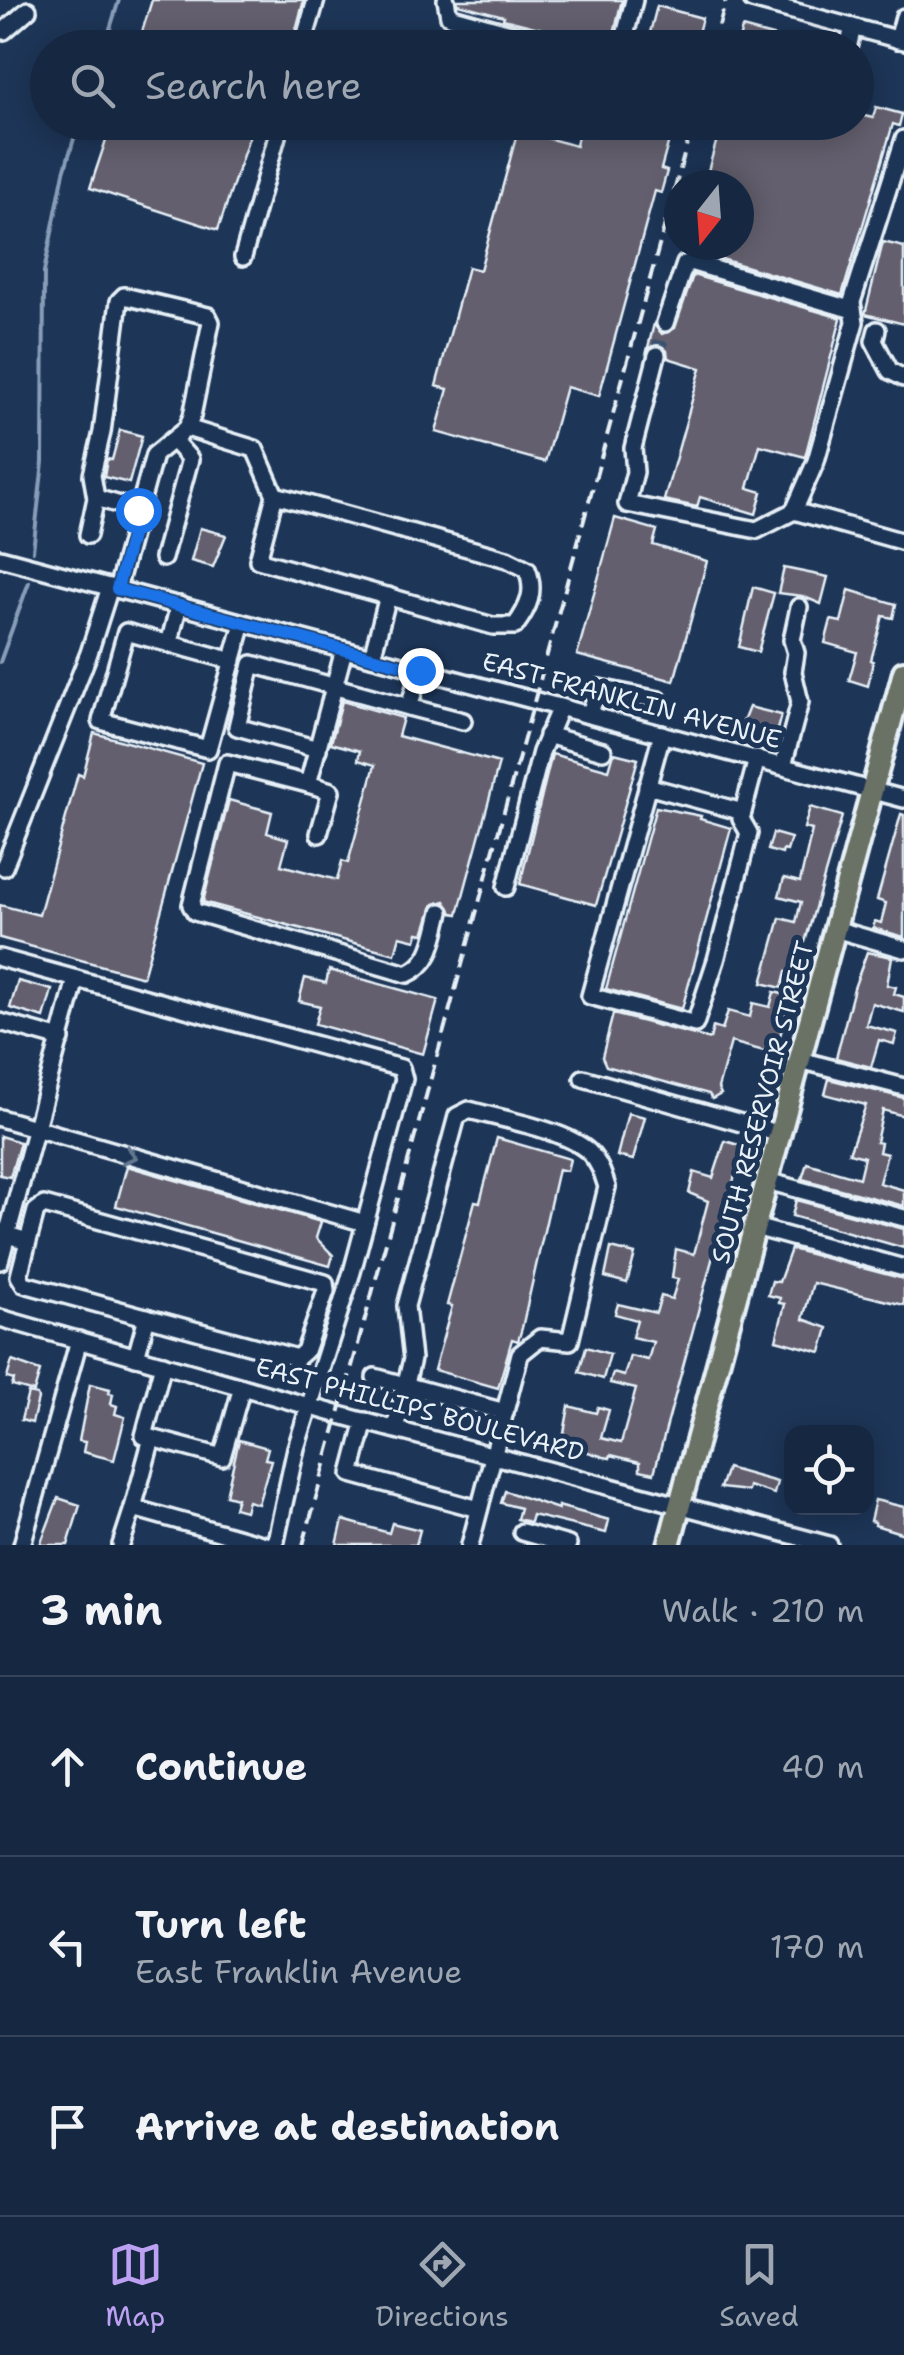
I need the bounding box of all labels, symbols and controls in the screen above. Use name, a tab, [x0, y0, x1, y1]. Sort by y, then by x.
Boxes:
search box	[30, 30, 874, 140]
icon: search	[65, 58, 120, 113]
text: Search here	[145, 60, 362, 111]
north arrow	[664, 170, 754, 260]
route start	[116, 488, 162, 534]
street label: EAST FRANKLIN AVENUE	[479, 644, 785, 756]
route end	[398, 648, 444, 694]
street label: SOUTH RESERVOIR STREET	[703, 937, 821, 1267]
one-way arrow	[121, 1144, 138, 1165]
street label: EAST PHILLIPS BOULEVARD	[252, 1349, 588, 1469]
map controls	[784, 1425, 874, 1515]
button: locate	[784, 1425, 874, 1515]
text: 3 min	[40, 1582, 162, 1638]
text: Walk · 210 m	[662, 1589, 864, 1632]
icon: ahead	[40, 1739, 95, 1794]
text: Continue	[135, 1741, 307, 1792]
text: 40 m	[781, 1745, 864, 1788]
text: Turn left	[135, 1899, 307, 1950]
icon: left	[40, 1919, 95, 1974]
text: 170 m	[770, 1925, 864, 1968]
text: East Franklin Avenue	[135, 1950, 462, 1993]
icon: arrive	[40, 2099, 95, 2154]
text: Arrive at destination	[135, 2101, 559, 2152]
tab: Map	[105, 2237, 165, 2335]
tab: Directions	[376, 2237, 509, 2335]
tab: Saved	[719, 2237, 799, 2335]

